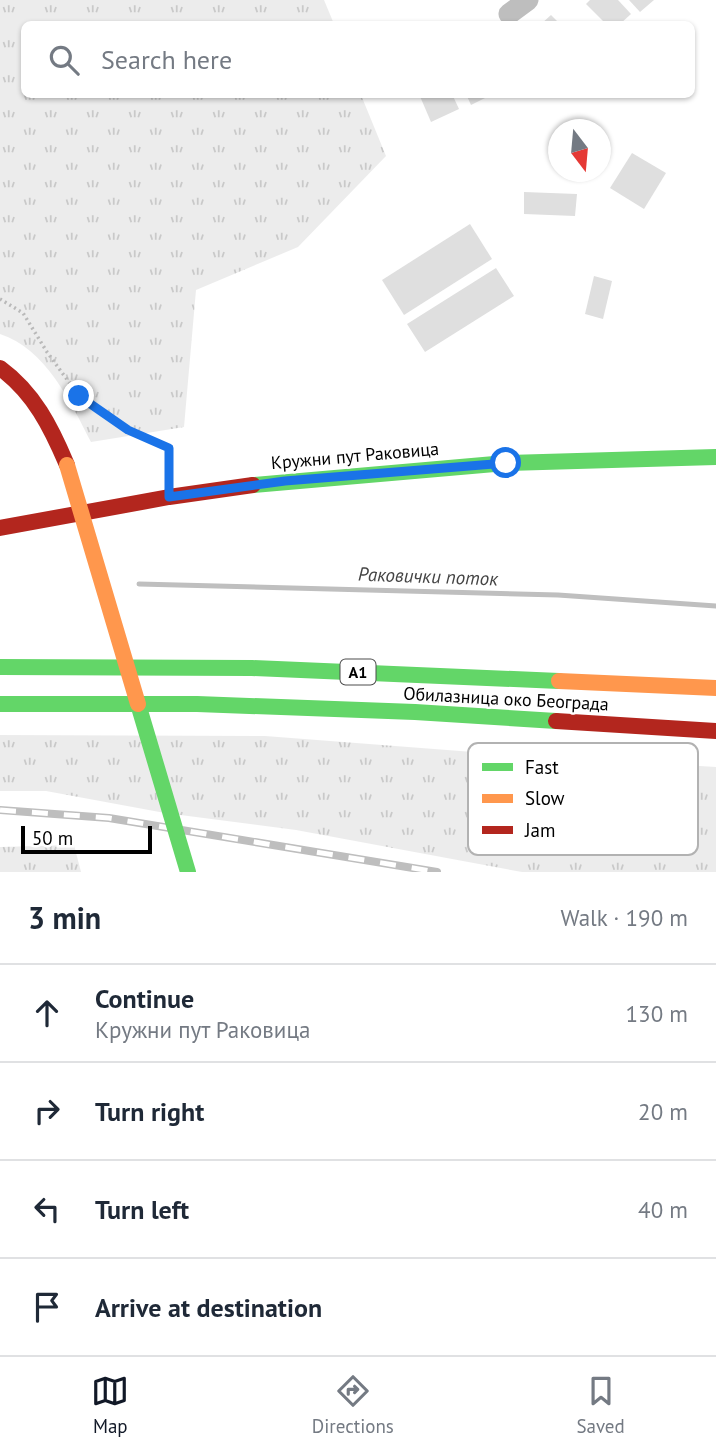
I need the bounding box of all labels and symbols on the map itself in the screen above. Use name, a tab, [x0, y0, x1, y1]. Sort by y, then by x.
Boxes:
north arrow	[548, 119, 611, 182]
route end	[63, 380, 94, 411]
street label: Кружни пут Раковица	[270, 437, 440, 474]
route start	[490, 447, 521, 478]
water label: Раковички поток	[358, 562, 500, 590]
road number: A1	[340, 660, 376, 684]
street label: Обилазница око Београда	[403, 682, 609, 715]
legend	[468, 743, 698, 855]
text: Fast	[525, 755, 559, 779]
text: Slow	[525, 786, 565, 810]
text: Jam	[524, 818, 555, 842]
scale bar	[21, 823, 152, 855]

